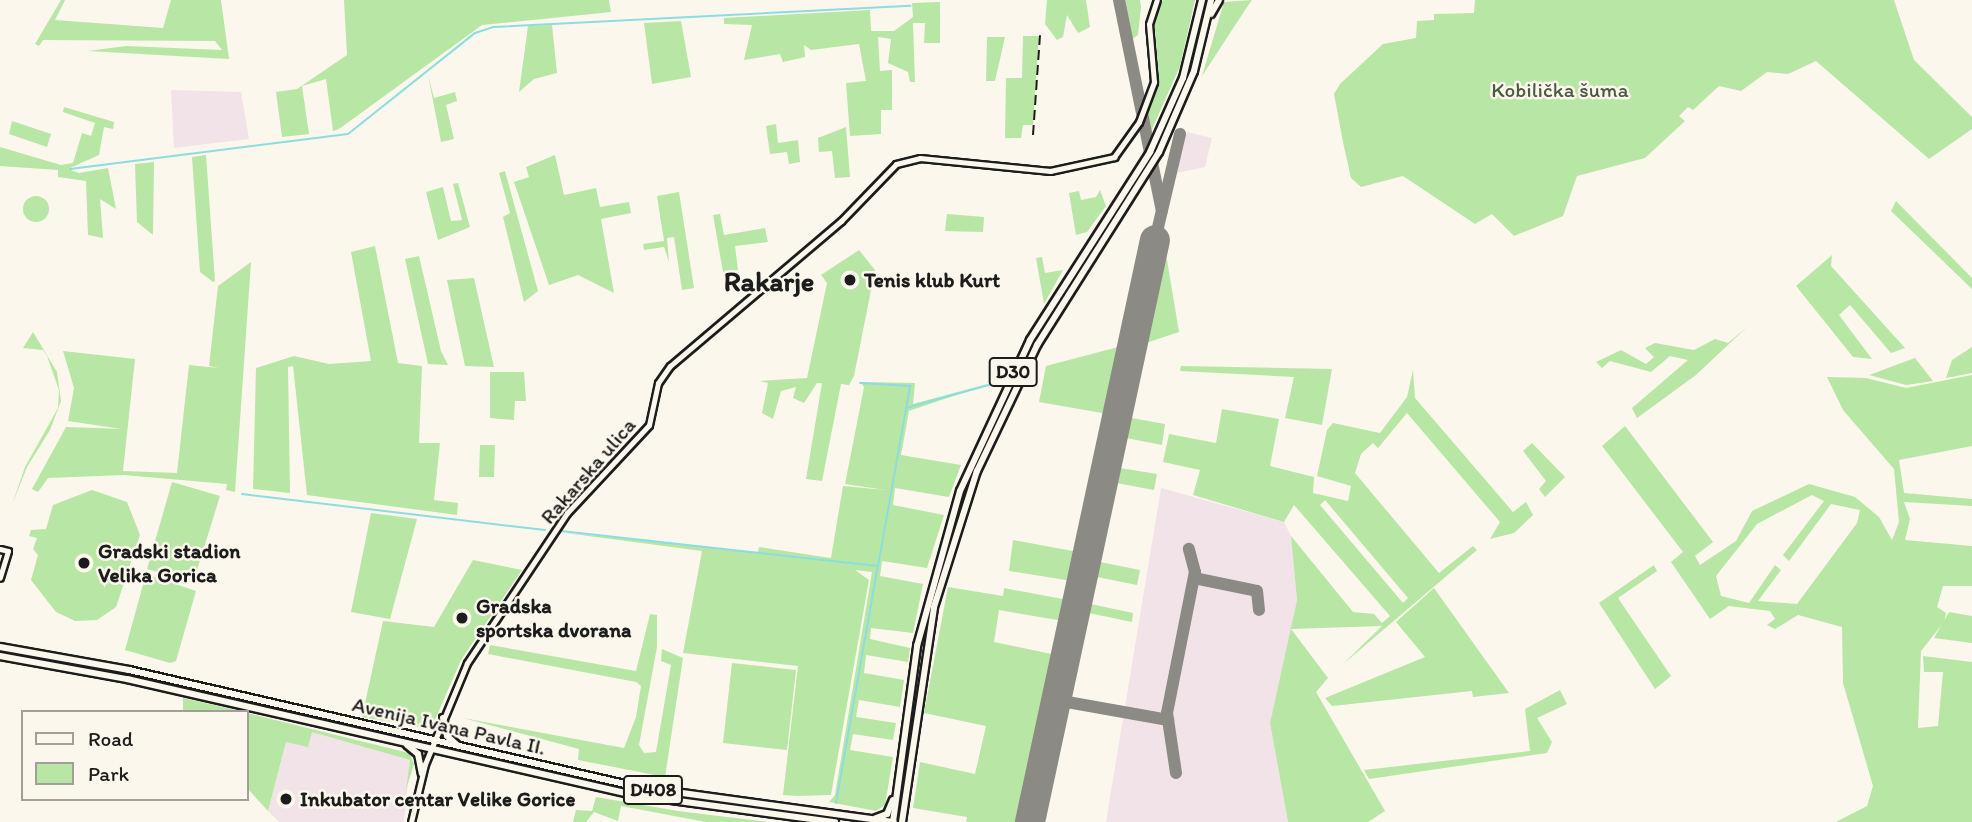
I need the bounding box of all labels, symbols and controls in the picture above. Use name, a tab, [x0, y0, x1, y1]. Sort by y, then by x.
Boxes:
park label: Kobilička šuma	[1492, 77, 1628, 103]
district label: Rakarje	[724, 264, 814, 298]
place label: Tenis klub Kurt	[864, 267, 1000, 293]
marker: Tenis klub Kurt	[842, 272, 858, 288]
road number: D30	[988, 356, 1038, 388]
street label: Rakarska ulica	[535, 413, 641, 529]
place label: Gradski stadion Velika Gorica	[98, 538, 241, 588]
marker: Gradski stadion Velika Gorica	[76, 555, 92, 571]
place label: Gradska sportska dvorana	[476, 593, 631, 643]
marker: Gradska sportska dvorana	[454, 610, 470, 626]
street label: Avenija Ivana Pavla II.	[351, 692, 547, 760]
legend	[21, 710, 248, 801]
text: Road	[88, 726, 133, 751]
text: Park	[88, 761, 129, 786]
road number: D408	[622, 775, 684, 806]
place label: Inkubator centar Velike Gorice	[300, 786, 574, 812]
marker: Inkubator centar Velike Gorice	[278, 791, 294, 807]

